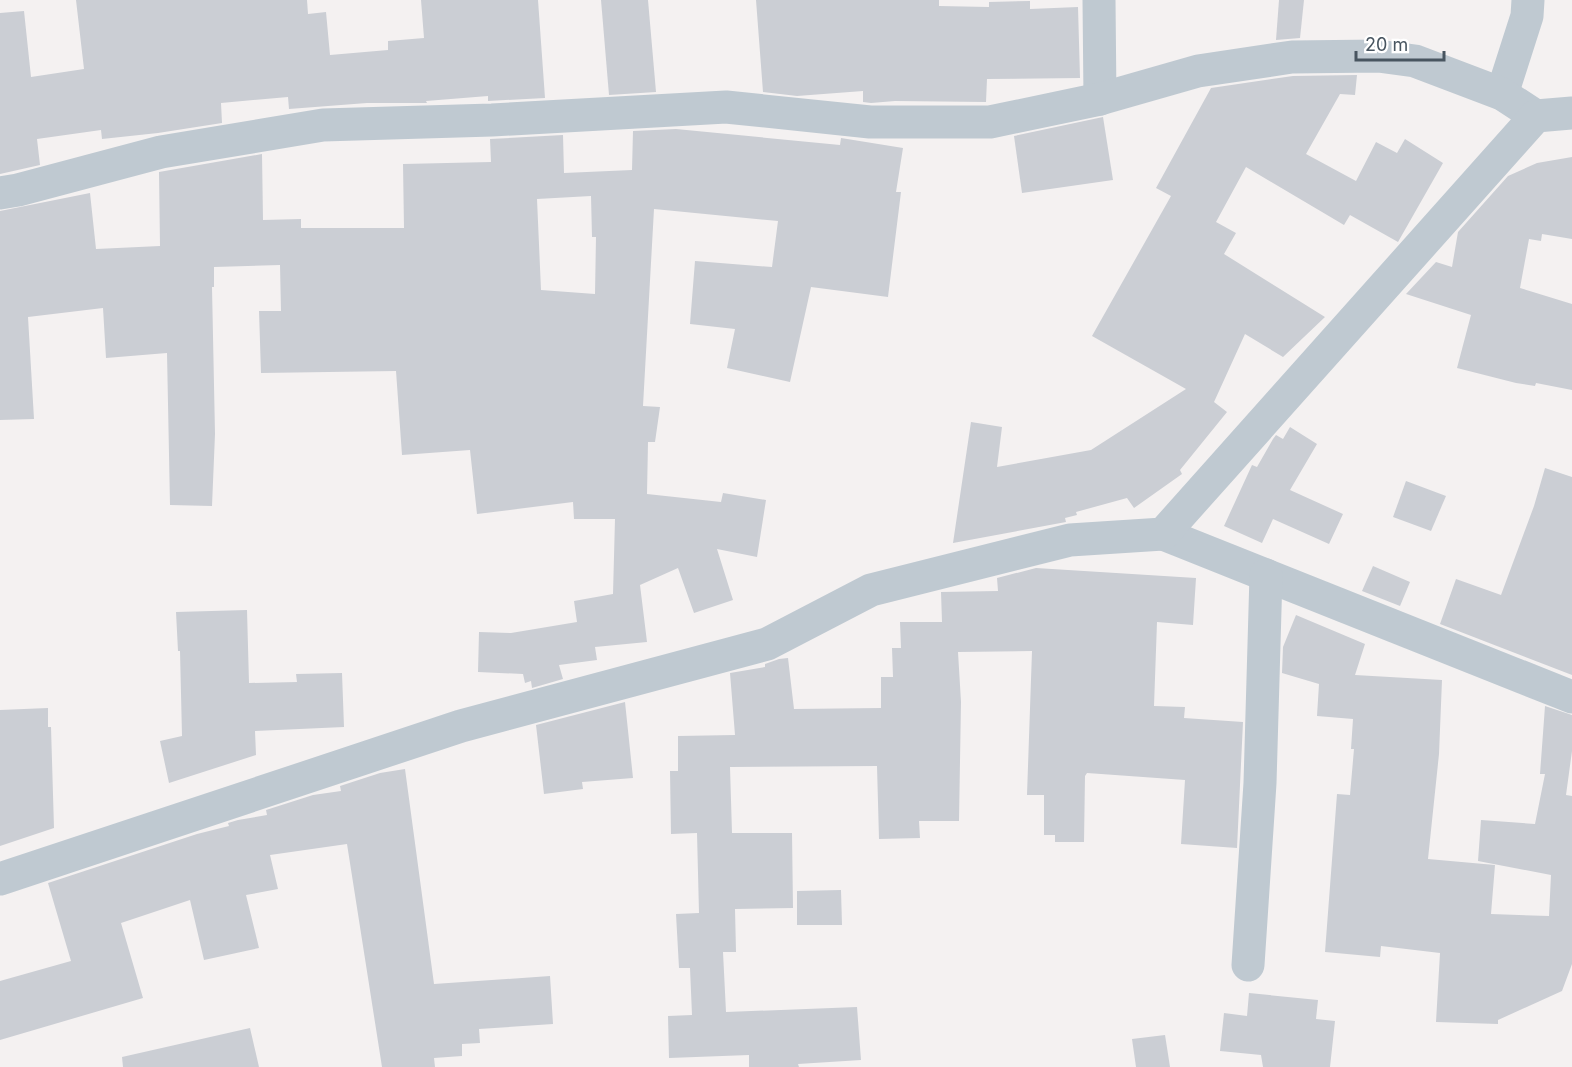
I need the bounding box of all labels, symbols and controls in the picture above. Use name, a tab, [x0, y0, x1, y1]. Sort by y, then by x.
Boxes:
scale bar	[1356, 24, 1444, 62]
text: 20 m	[1365, 34, 1408, 55]

